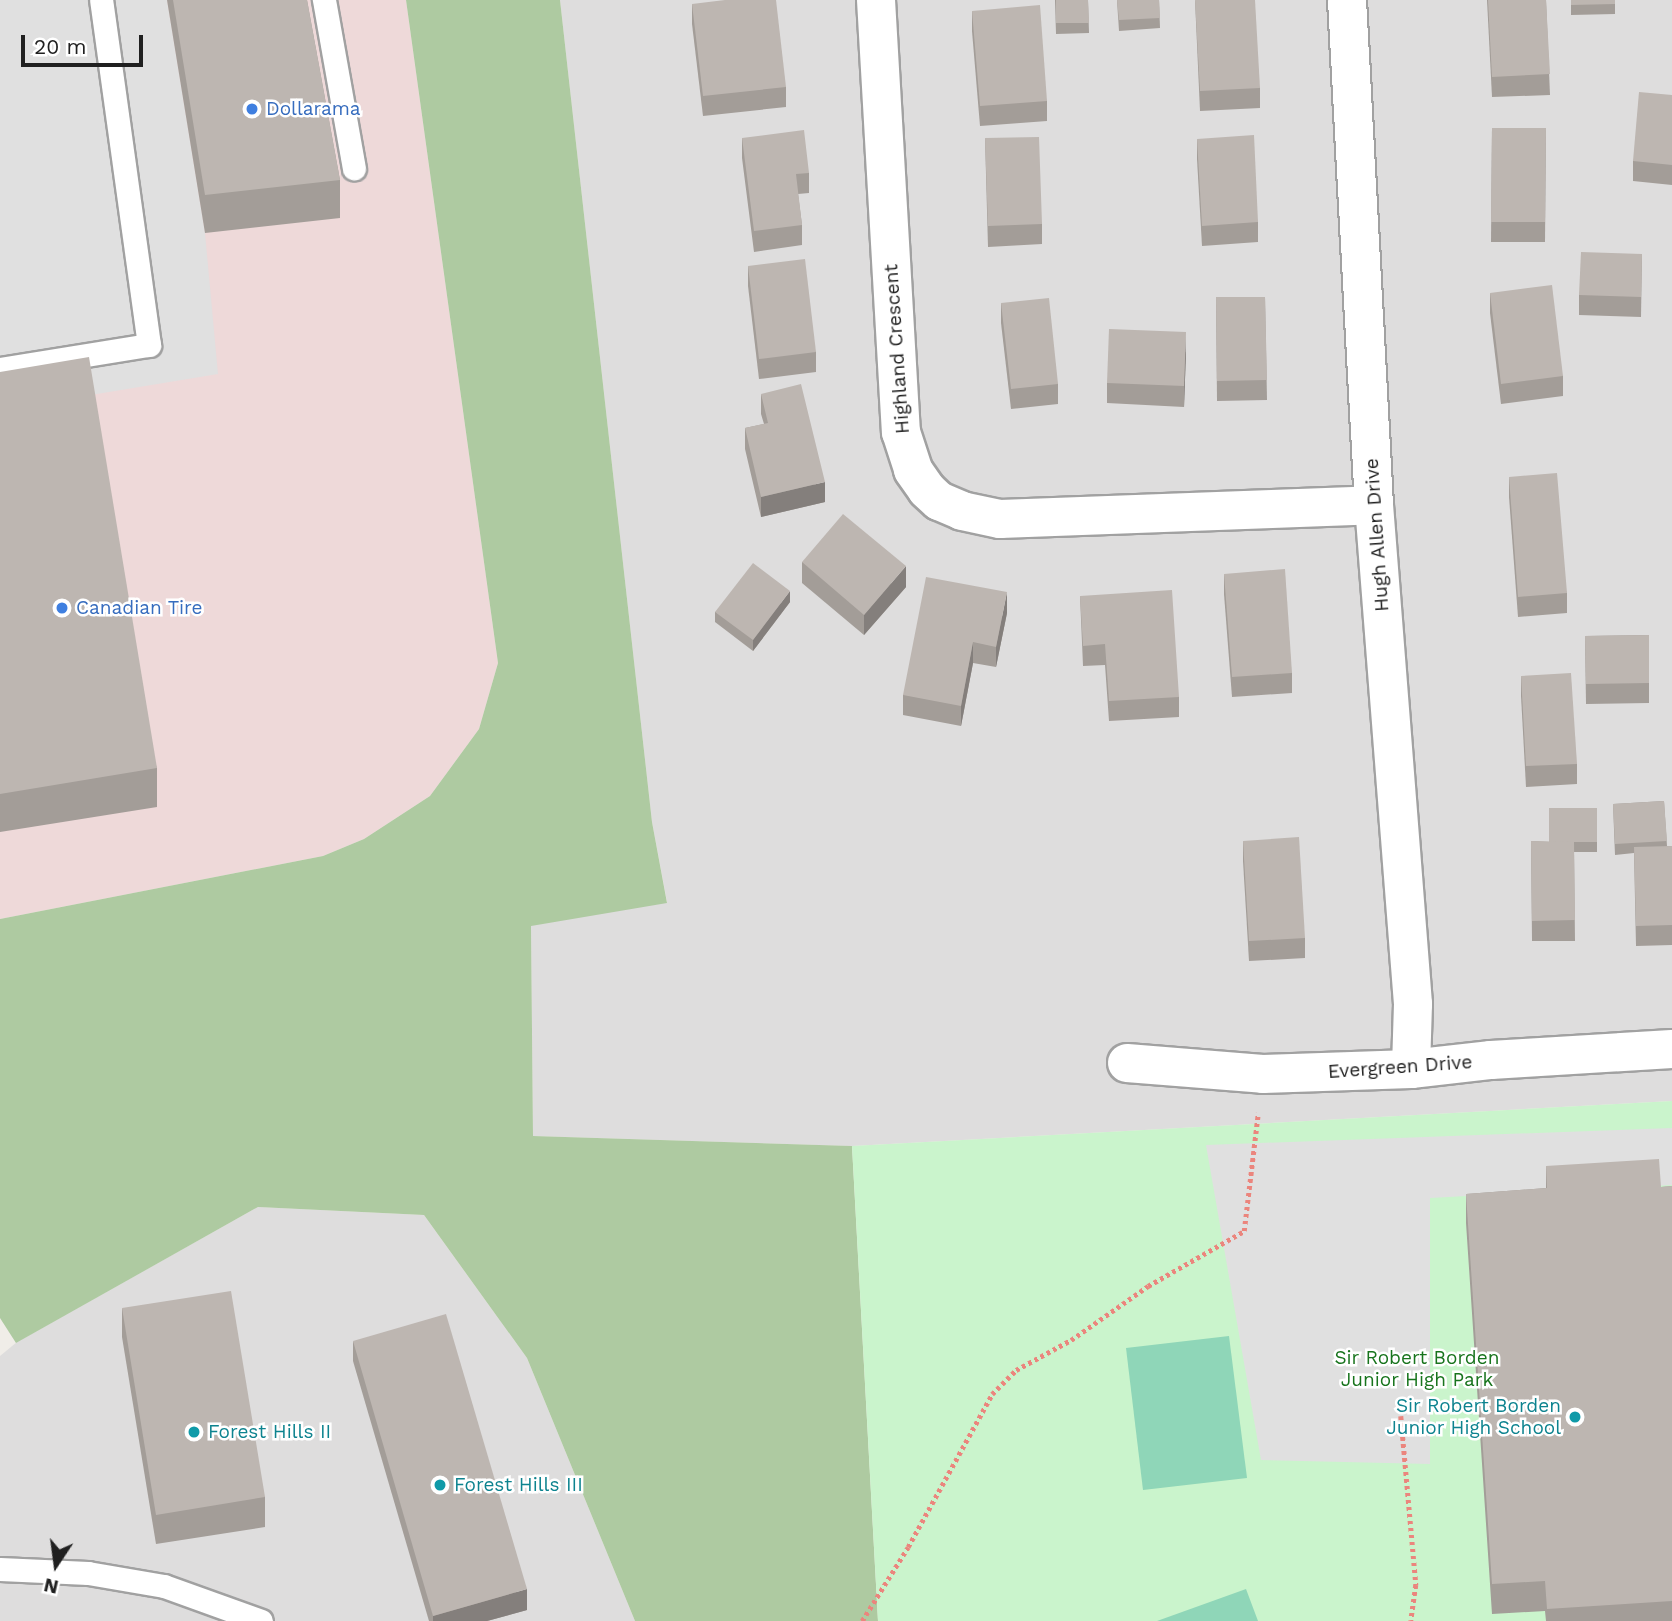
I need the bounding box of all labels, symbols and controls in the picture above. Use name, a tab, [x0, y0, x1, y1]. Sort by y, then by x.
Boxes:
scale bar	[24, 21, 147, 65]
text: 20 m	[34, 34, 86, 59]
place label: Dollarama	[266, 98, 361, 120]
marker: Dollarama	[244, 101, 260, 117]
street label: Highland Crescent	[880, 263, 914, 435]
street label: Hugh Allen Drive	[1360, 457, 1394, 613]
place label: Canadian Tire	[76, 597, 203, 619]
marker: Canadian Tire	[54, 600, 70, 616]
street label: Evergreen Drive	[1327, 1051, 1473, 1083]
park label: Sir Robert Borden Junior High Park	[1334, 1347, 1500, 1391]
place label: Sir Robert Borden Junior High School	[1386, 1395, 1561, 1439]
marker: Sir Robert Borden Junior High School	[1567, 1409, 1583, 1425]
place label: Forest Hills II	[208, 1421, 331, 1443]
marker: Forest Hills II	[186, 1424, 202, 1440]
place label: Forest Hills III	[454, 1474, 583, 1496]
marker: Forest Hills III	[432, 1477, 448, 1493]
north arrow	[21, 1530, 91, 1600]
text: N	[42, 1573, 61, 1599]

